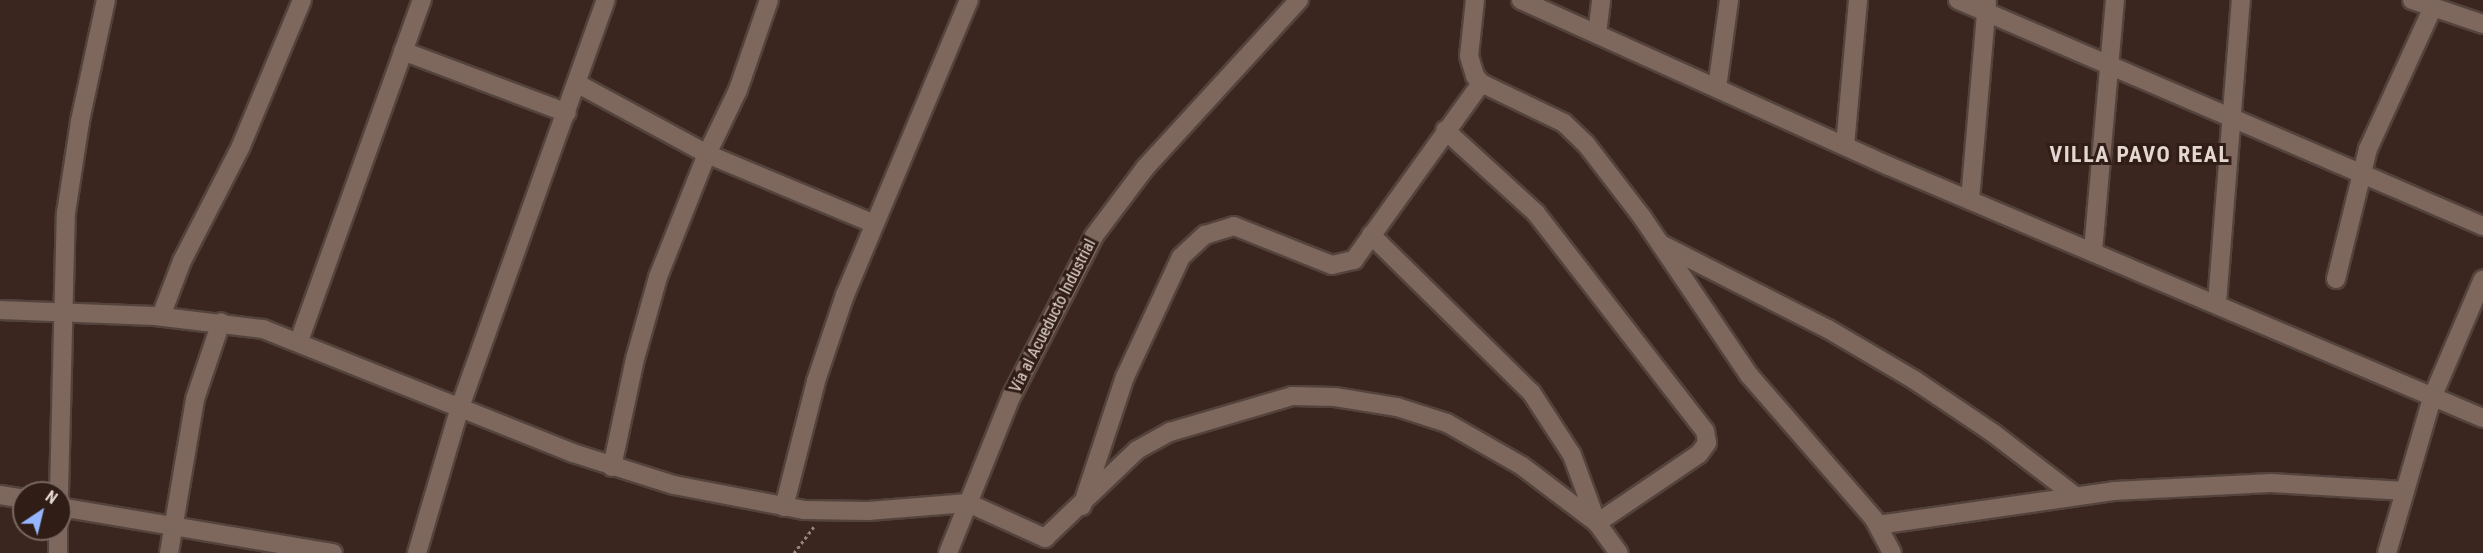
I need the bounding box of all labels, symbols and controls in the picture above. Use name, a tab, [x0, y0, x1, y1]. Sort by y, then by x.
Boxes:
district label: VILLA PAVO REAL	[2049, 142, 2231, 168]
street label: Vía al Acueducto Industrial	[1006, 236, 1100, 396]
north arrow	[12, 481, 72, 541]
text: N	[42, 487, 61, 508]

